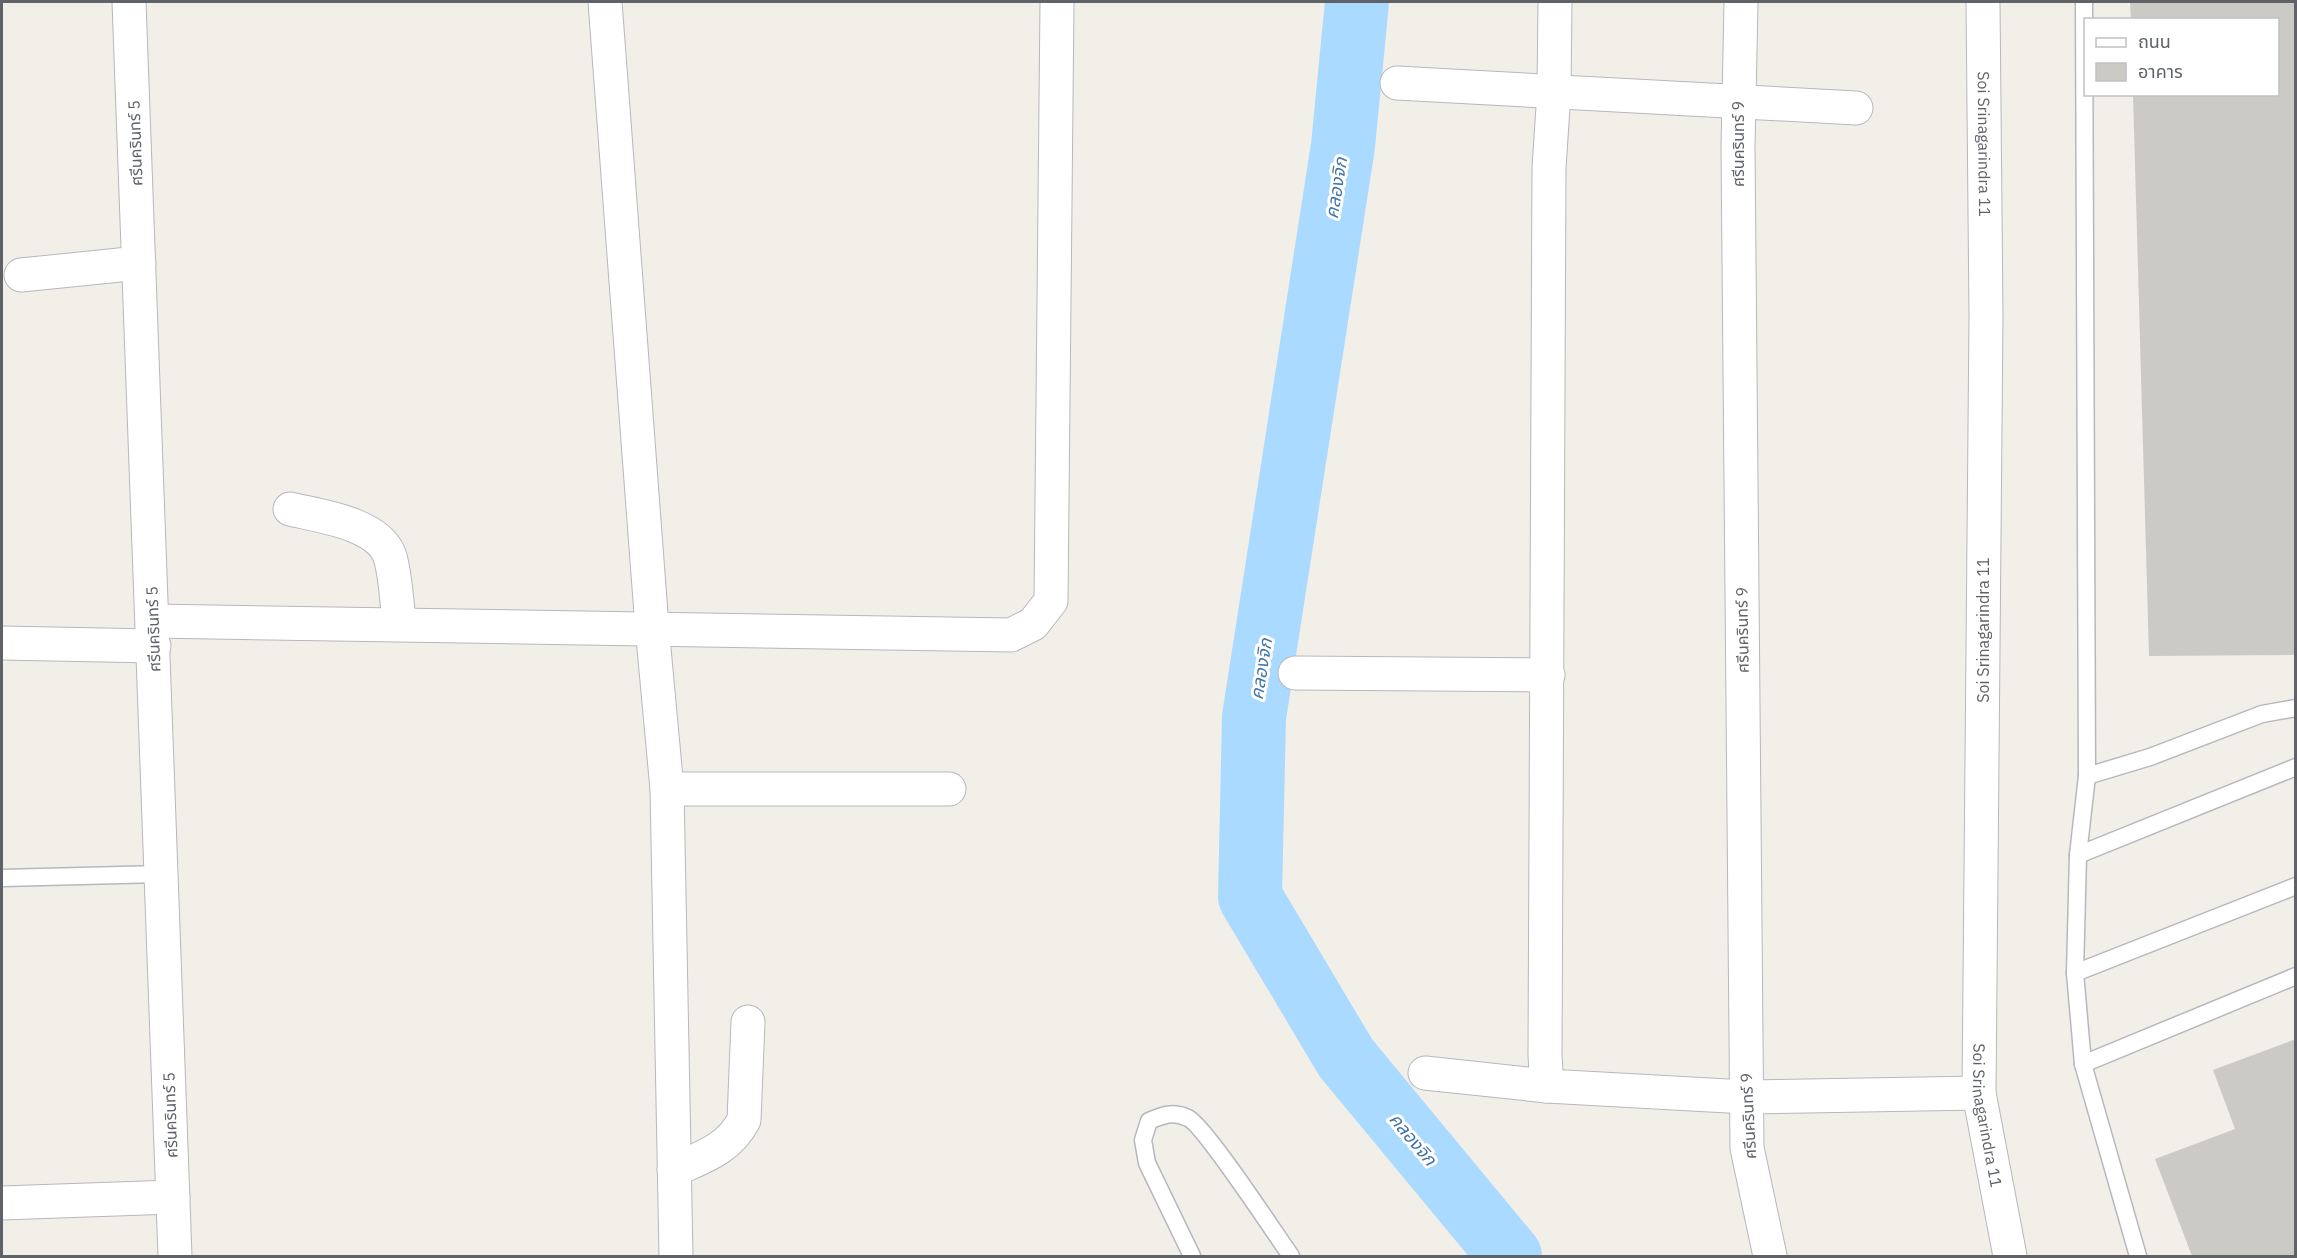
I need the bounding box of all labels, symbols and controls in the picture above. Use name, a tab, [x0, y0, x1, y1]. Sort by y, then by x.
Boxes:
legend	[2084, 18, 2279, 96]
text: ถนน	[2138, 30, 2171, 53]
text: อาคาร	[2138, 60, 2183, 83]
street label: Soi Srinagarindra 11	[1974, 71, 1995, 217]
street label: ศรีนครินทร์ 5	[124, 100, 146, 186]
street label: ศรีนครินทร์ 9	[1728, 101, 1748, 187]
water label: คลองจิก	[1320, 155, 1352, 220]
street label: Soi Srinagarindra 11	[1973, 557, 1993, 703]
street label: ศรีนครินทร์ 5	[142, 586, 164, 672]
street label: ศรีนครินทร์ 9	[1731, 587, 1753, 673]
water label: คลองจิก	[1245, 636, 1277, 701]
street label: Soi Srinagarindra 11	[1968, 1043, 2007, 1189]
street label: ศรีนครินทร์ 5	[159, 1072, 181, 1158]
street label: ศรีนครินทร์ 9	[1736, 1073, 1760, 1159]
water label: คลองจิก	[1384, 1108, 1442, 1171]

